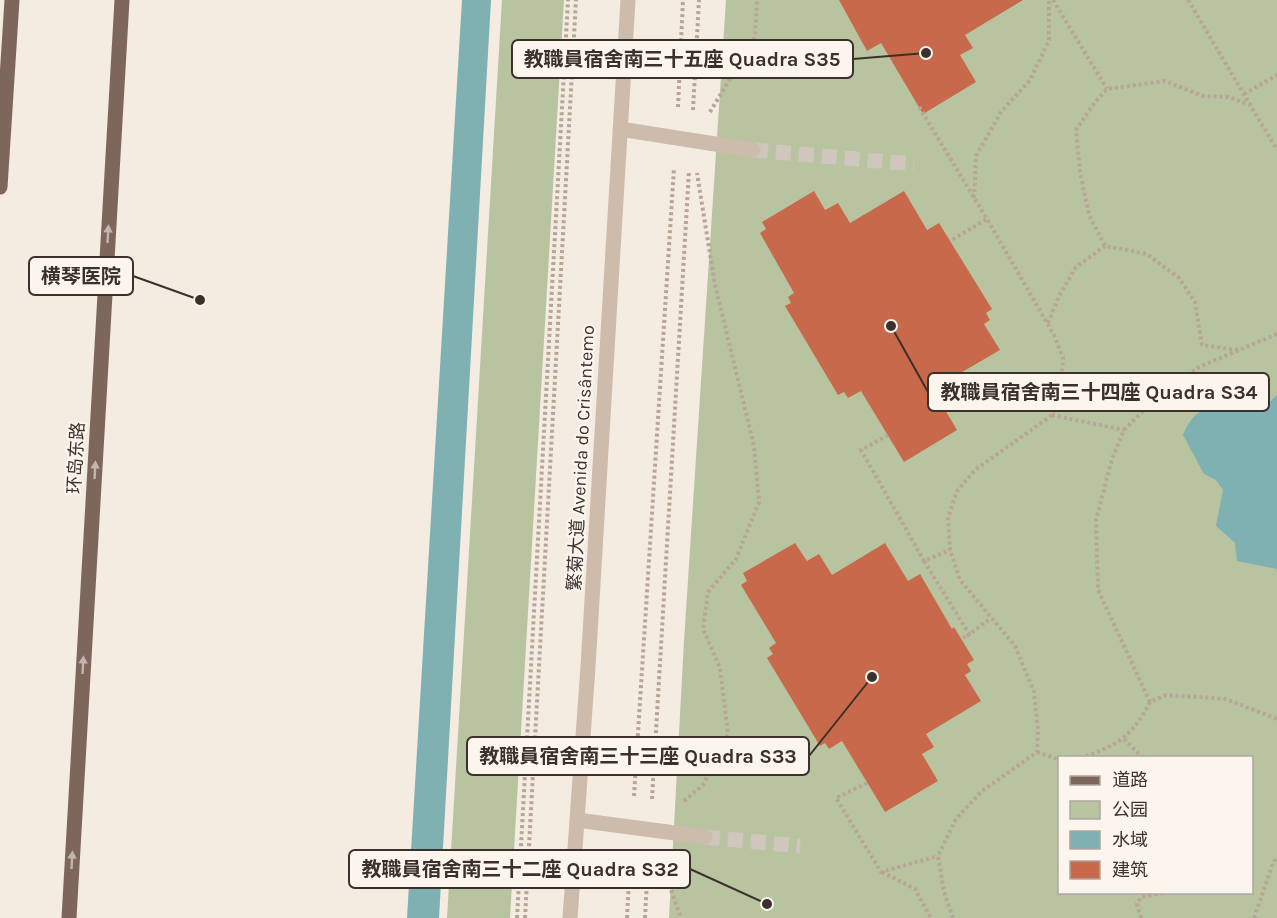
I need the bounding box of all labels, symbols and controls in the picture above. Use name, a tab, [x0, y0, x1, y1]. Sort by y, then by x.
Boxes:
callout: 教職員宿舍南三十五座 Quadra S35	[512, 40, 853, 78]
text: 教職員宿舍南三十五座 Quadra S35	[524, 48, 840, 71]
one-way arrow	[104, 224, 113, 243]
callout: 横琴医院	[29, 257, 133, 295]
text: 横琴医院	[41, 265, 121, 288]
street label: 繁菊大道 Avenida do Crisântemo	[563, 325, 599, 591]
callout: 教職員宿舍南三十四座 Quadra S34	[928, 373, 1269, 411]
text: 教職員宿舍南三十四座 Quadra S34	[941, 381, 1258, 404]
street label: 环岛东路	[63, 421, 89, 495]
one-way arrow	[90, 461, 99, 480]
one-way arrow	[79, 655, 88, 674]
callout: 教職員宿舍南三十三座 Quadra S33	[467, 737, 809, 775]
text: 教職員宿舍南三十三座 Quadra S33	[479, 745, 797, 768]
legend	[1058, 756, 1253, 894]
text: 道路	[1112, 769, 1148, 791]
text: 公园	[1112, 799, 1148, 821]
text: 水域	[1112, 829, 1148, 851]
one-way arrow	[67, 850, 77, 869]
callout: 教職員宿舍南三十二座 Quadra S32	[349, 850, 690, 888]
text: 教職員宿舍南三十二座 Quadra S32	[361, 858, 679, 881]
text: 建筑	[1112, 859, 1148, 881]

